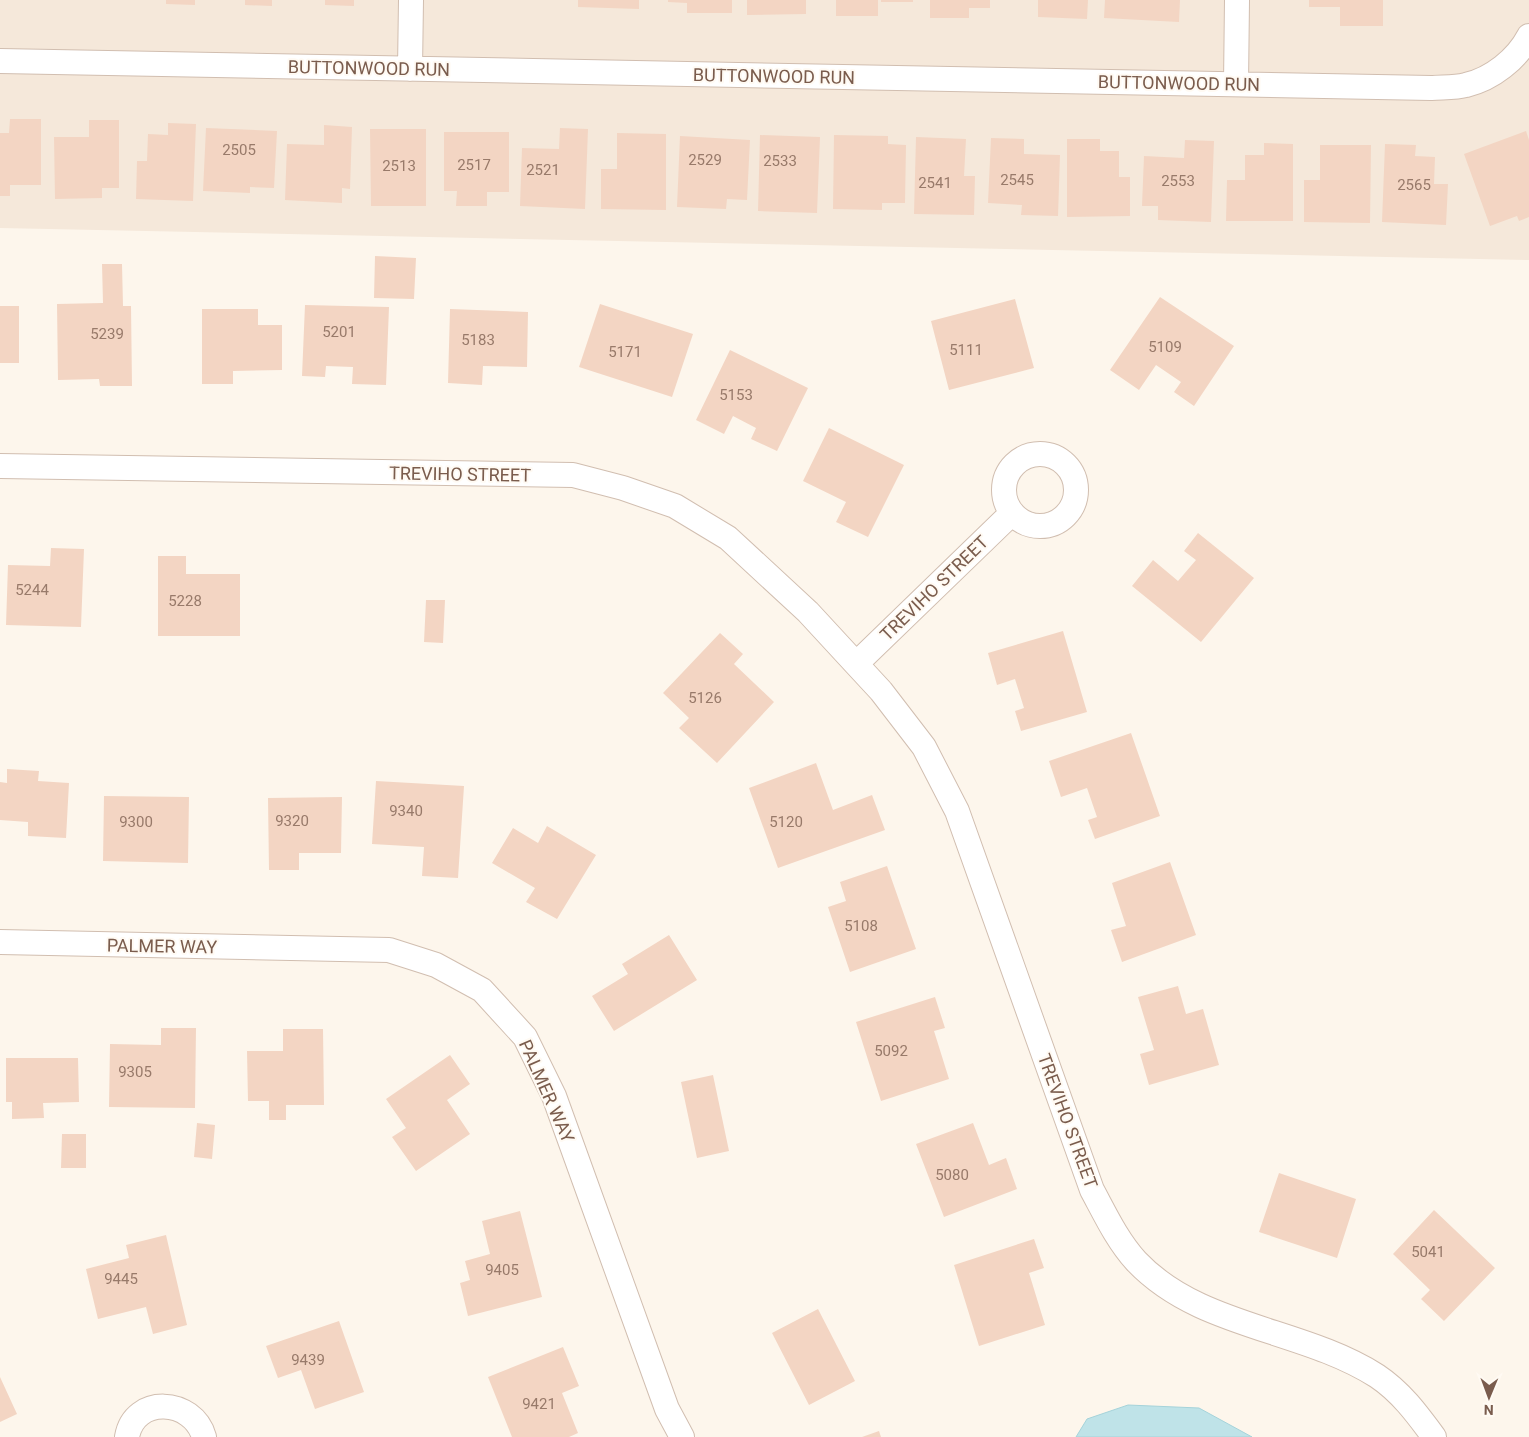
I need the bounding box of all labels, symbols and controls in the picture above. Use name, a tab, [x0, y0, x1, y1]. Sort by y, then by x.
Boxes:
street label: BUTTONWOOD RUN	[288, 56, 450, 80]
street label: BUTTONWOOD RUN	[693, 64, 855, 88]
street label: BUTTONWOOD RUN	[1098, 71, 1260, 95]
house number: 2505	[222, 141, 256, 159]
house number: 2529	[688, 151, 722, 169]
house number: 2533	[763, 152, 797, 170]
house number: 2517	[457, 156, 491, 174]
house number: 2513	[382, 157, 416, 175]
house number: 2521	[526, 161, 560, 179]
house number: 2545	[1000, 171, 1034, 189]
house number: 2553	[1161, 172, 1195, 190]
house number: 2541	[918, 174, 952, 192]
house number: 2565	[1397, 176, 1431, 194]
house number: 5201	[322, 323, 356, 341]
house number: 5239	[90, 325, 124, 343]
house number: 5183	[461, 331, 495, 349]
house number: 5109	[1148, 338, 1182, 356]
house number: 5111	[949, 341, 983, 359]
house number: 5171	[608, 343, 642, 361]
house number: 5153	[719, 386, 753, 404]
street label: TREVIHO STREET	[389, 462, 531, 486]
street label: TREVIHO STREET	[876, 531, 993, 645]
house number: 5244	[15, 581, 49, 599]
house number: 5228	[168, 592, 202, 610]
house number: 5126	[688, 689, 722, 707]
house number: 9340	[389, 802, 423, 820]
house number: 9320	[275, 812, 309, 830]
house number: 9300	[119, 813, 153, 831]
house number: 5120	[769, 813, 803, 831]
house number: 5108	[844, 917, 878, 935]
street label: PALMER WAY	[107, 935, 218, 957]
street label: PALMER WAY	[515, 1036, 579, 1146]
house number: 5092	[874, 1042, 908, 1060]
street label: TREVIHO STREET	[1034, 1051, 1102, 1192]
house number: 9305	[118, 1063, 152, 1081]
house number: 5080	[935, 1166, 969, 1184]
house number: 5041	[1411, 1243, 1445, 1261]
house number: 9405	[485, 1261, 519, 1279]
house number: 9445	[104, 1270, 138, 1288]
house number: 9439	[291, 1351, 325, 1369]
north arrow	[1464, 1372, 1514, 1422]
house number: 9421	[522, 1395, 556, 1413]
text: N	[1484, 1402, 1494, 1418]

